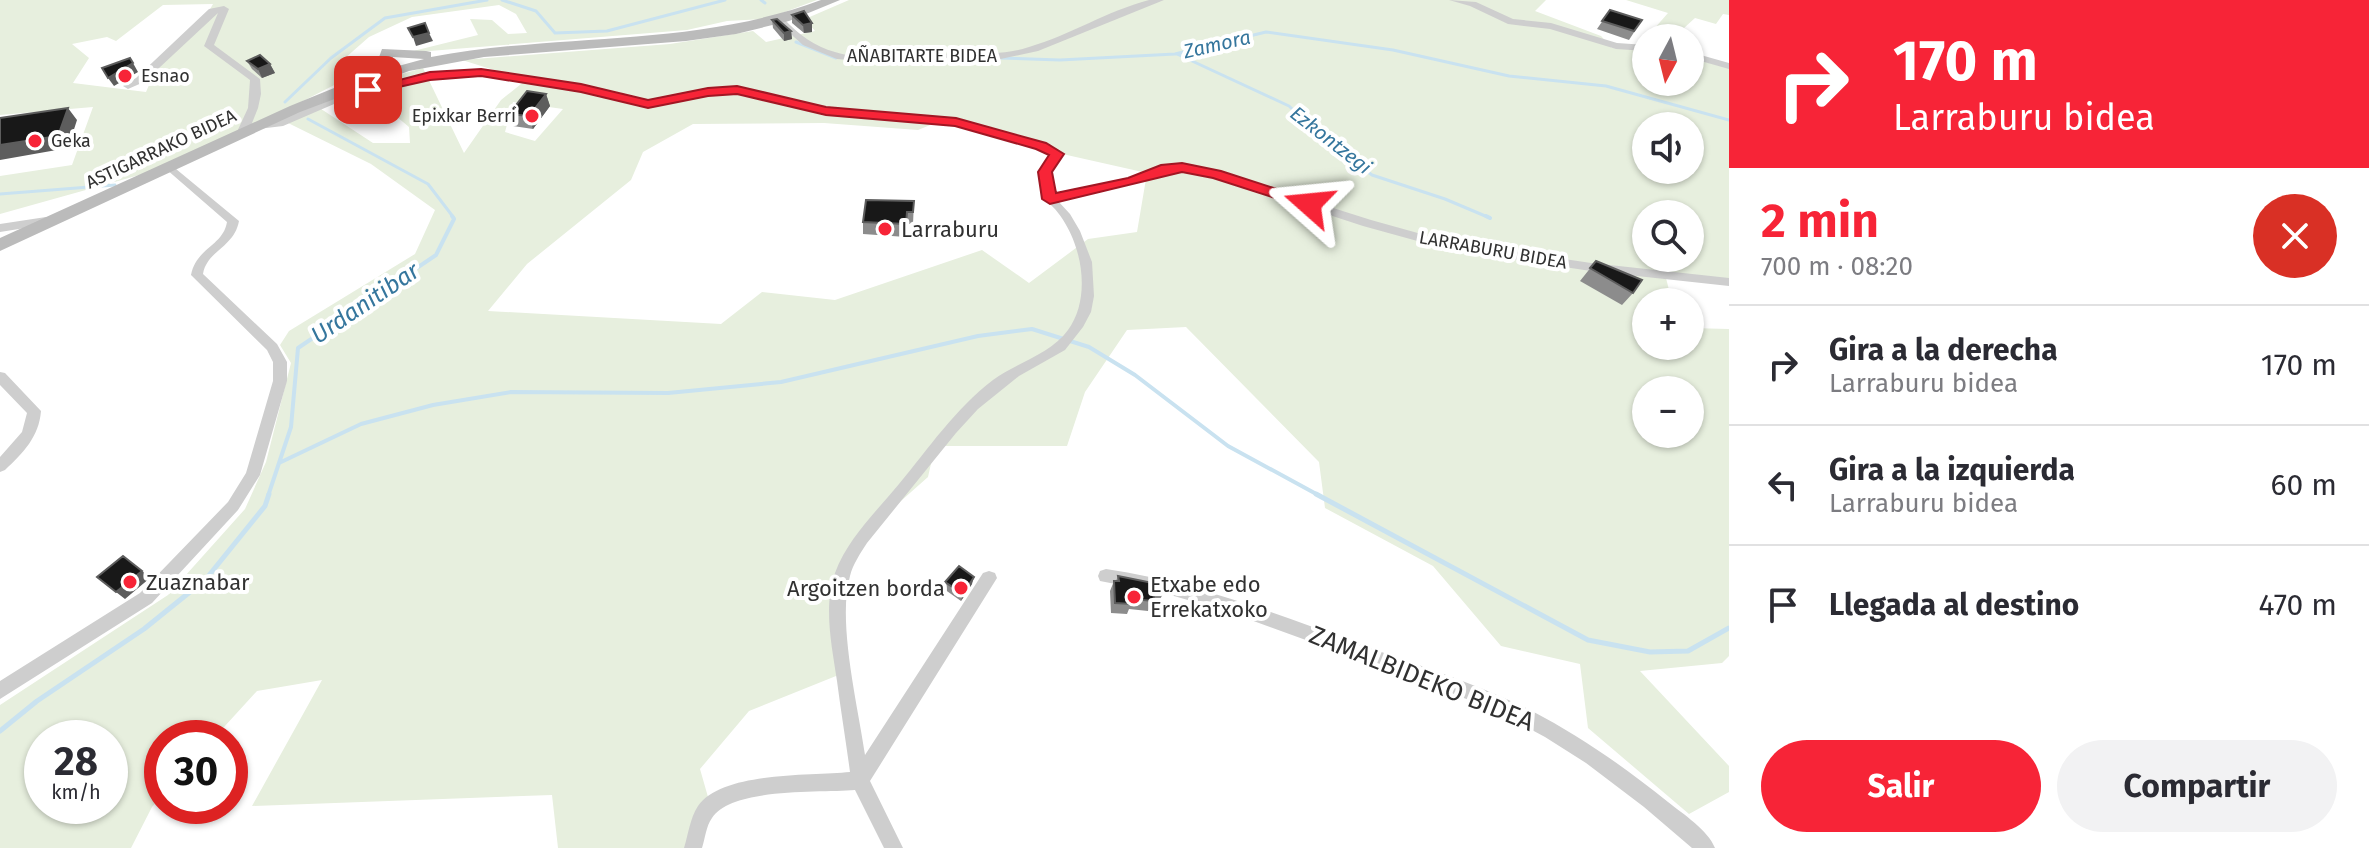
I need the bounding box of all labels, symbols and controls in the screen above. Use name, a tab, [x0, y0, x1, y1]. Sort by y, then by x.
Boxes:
north arrow	[1632, 24, 1704, 96]
map controls	[1632, 24, 1704, 448]
water label: Zamora	[1180, 25, 1253, 64]
text: 170 m	[1893, 28, 2038, 95]
icon: right	[1761, 32, 1865, 136]
street label: AÑABITARTE BIDEA	[847, 44, 998, 67]
pin	[334, 56, 402, 124]
place label: Esnao	[141, 65, 190, 87]
marker: Esnao	[116, 67, 134, 85]
icon: arrive	[346, 68, 390, 112]
text: Larraburu bidea	[1893, 96, 2155, 140]
water label: Ezkontzegi	[1286, 101, 1377, 179]
street label: ASTIGARRAKO BIDEA	[82, 104, 240, 194]
place label: Epixkar Berri	[412, 105, 516, 127]
marker: Epixkar Berri	[523, 107, 541, 125]
button: sound	[1632, 112, 1704, 184]
place label: Geka	[51, 130, 91, 152]
marker: Geka	[26, 132, 44, 150]
position arrow	[1267, 162, 1351, 246]
text: 2 min	[1761, 192, 1879, 250]
button: close	[2253, 194, 2337, 278]
button: search	[1632, 200, 1704, 272]
place label: Larraburu	[901, 216, 999, 243]
marker: Larraburu	[876, 220, 894, 238]
street label: LARRABURU BIDEA	[1417, 226, 1569, 274]
text: 700 m · 08:20	[1761, 251, 1913, 282]
water label: Urdanitibar	[306, 256, 425, 349]
button: +	[1632, 288, 1704, 360]
text: Gira a la derecha	[1829, 332, 2058, 368]
icon: right	[1761, 343, 1805, 387]
text: 170 m	[2261, 347, 2337, 383]
text: Larraburu bidea	[1829, 368, 2018, 399]
button: −	[1632, 376, 1704, 448]
text: Gira a la izquierda	[1829, 452, 2075, 488]
icon: left	[1761, 463, 1805, 507]
text: 60 m	[2271, 467, 2337, 503]
text: Larraburu bidea	[1829, 488, 2018, 519]
place label: Zuaznabar	[146, 569, 250, 596]
place label: Etxabe edo Errekatxoko	[1150, 571, 1268, 623]
marker: Zuaznabar	[121, 573, 139, 591]
place label: Argoitzen borda	[787, 575, 945, 602]
marker: Argoitzen borda	[952, 579, 970, 597]
icon: arrive	[1761, 583, 1805, 627]
text: Llegada al destino	[1829, 587, 2079, 623]
text: 470 m	[2258, 587, 2337, 623]
marker: Etxabe edo Errekatxoko	[1125, 588, 1143, 606]
street label: ZAMALBIDEKO BIDEA	[1305, 619, 1539, 738]
speed limit sign: 30	[144, 720, 248, 824]
text: 28	[54, 738, 98, 786]
button: Salir	[1761, 740, 2041, 832]
button: Compartir	[2057, 740, 2337, 832]
text: km/h	[51, 780, 101, 804]

